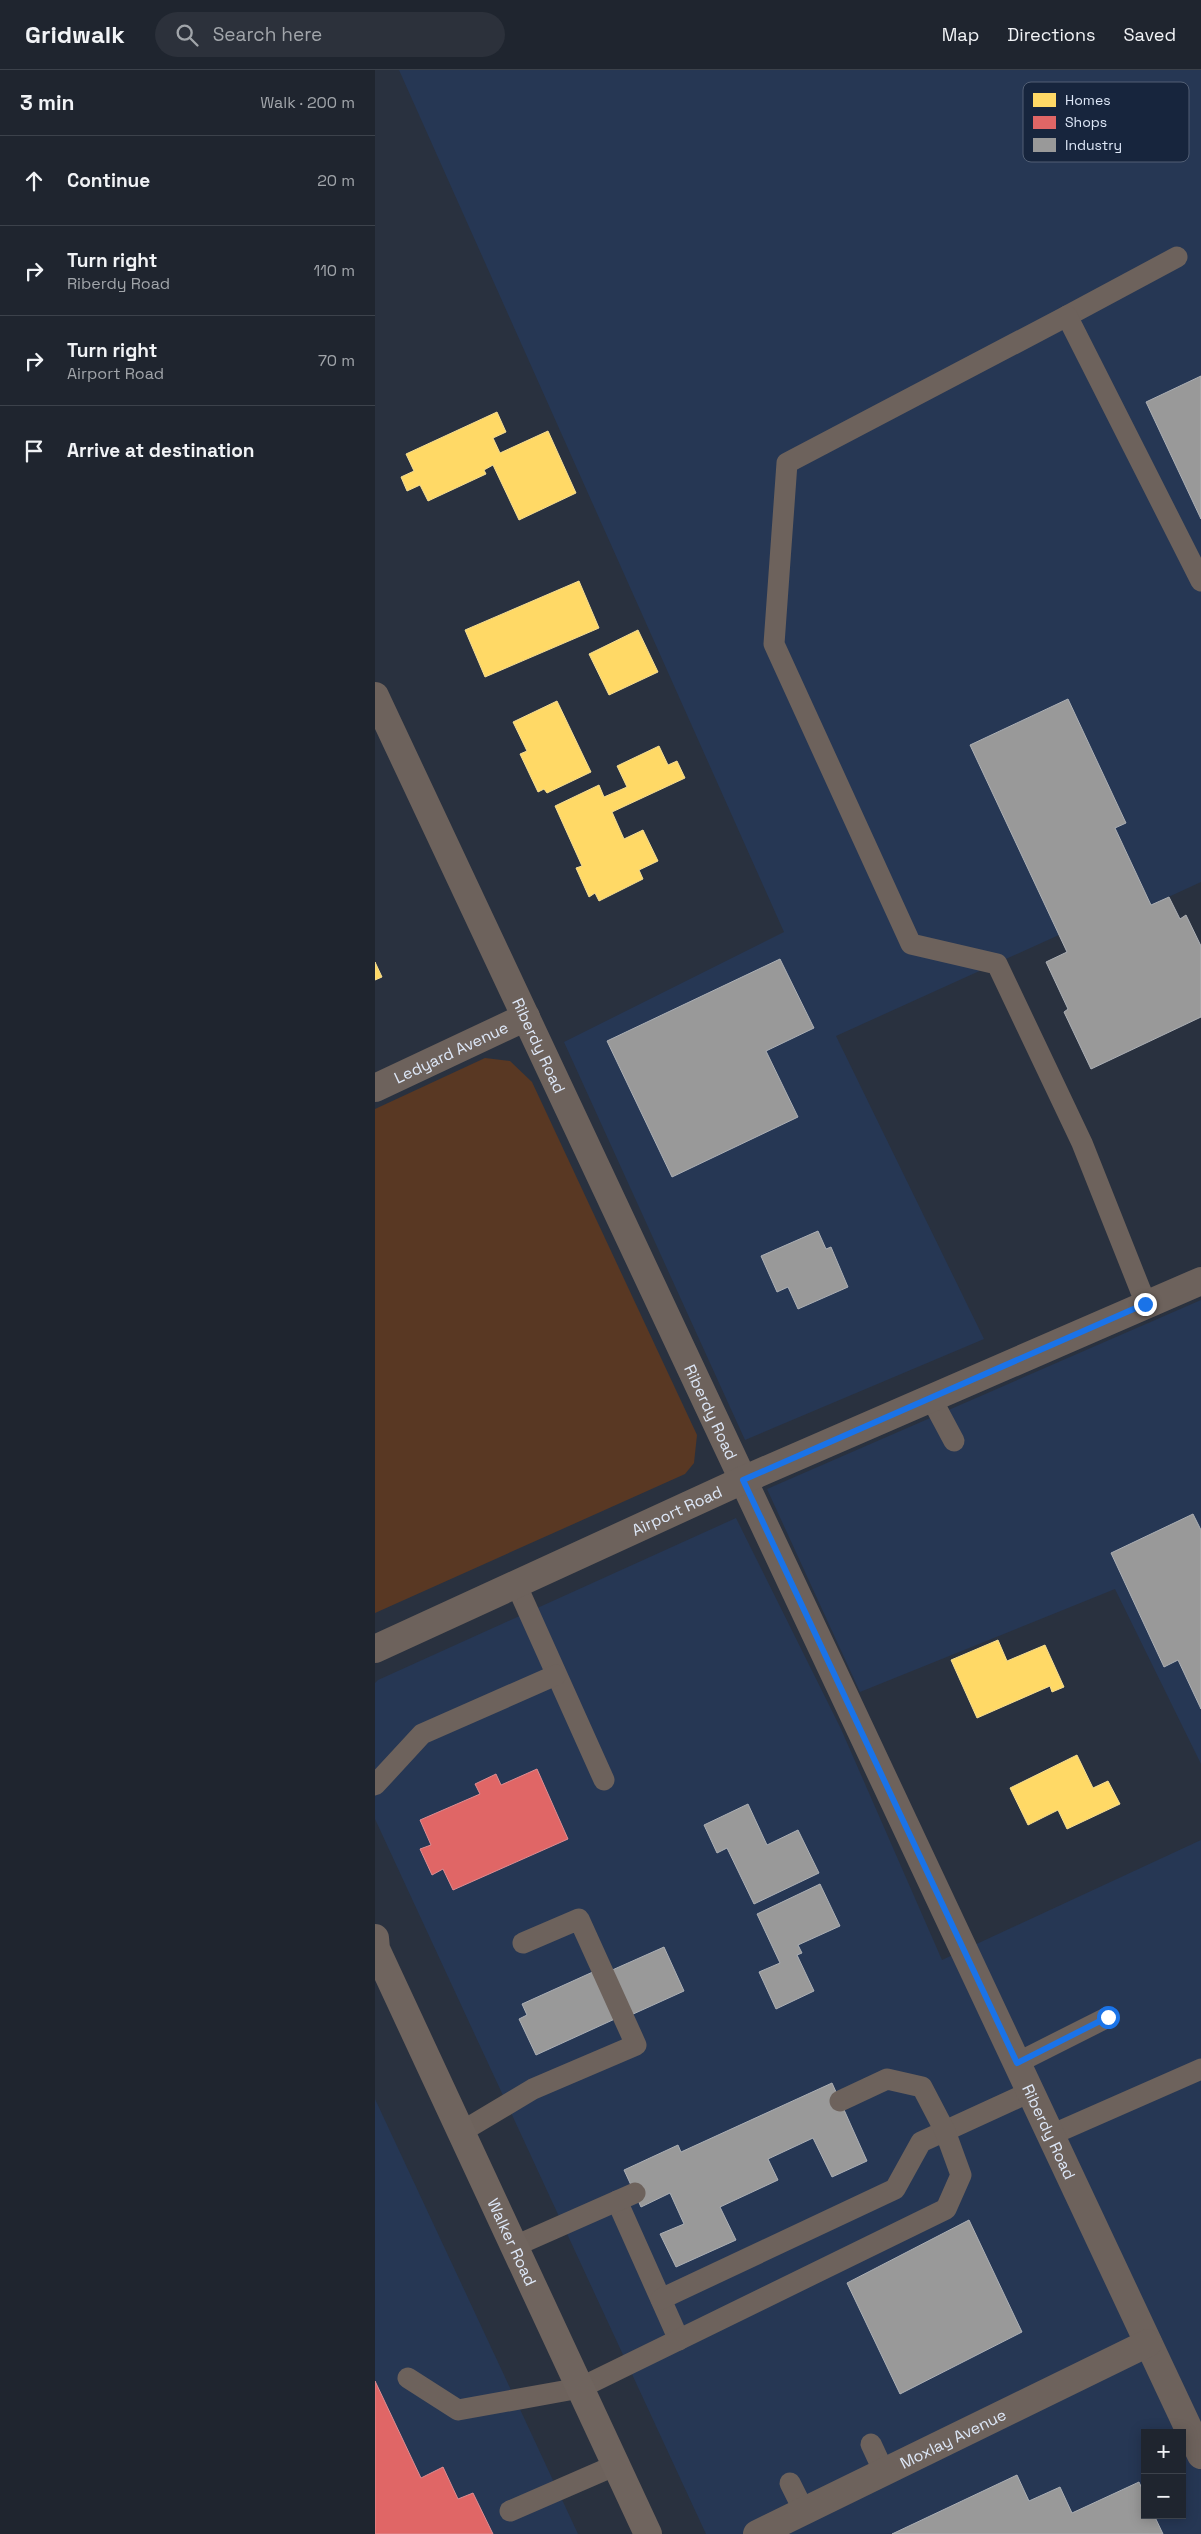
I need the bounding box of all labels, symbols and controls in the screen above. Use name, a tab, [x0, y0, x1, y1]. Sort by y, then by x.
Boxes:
search box	[155, 12, 505, 57]
text: Gridwalk	[25, 19, 125, 50]
icon: search	[173, 21, 201, 49]
text: Search here	[213, 22, 322, 47]
text: Map	[942, 23, 979, 46]
text: Directions	[1007, 23, 1096, 46]
text: Saved	[1124, 23, 1176, 46]
legend	[1023, 82, 1189, 162]
text: 3 min	[20, 89, 75, 116]
text: Homes	[1065, 91, 1111, 109]
text: Walk · 200 m	[260, 92, 355, 113]
text: Shops	[1065, 113, 1107, 131]
text: Industry	[1065, 136, 1122, 154]
icon: ahead	[20, 167, 48, 195]
text: Continue	[67, 168, 150, 193]
text: 20 m	[317, 170, 355, 191]
text: Turn right	[67, 248, 157, 273]
icon: right	[20, 257, 48, 285]
text: 110 m	[313, 260, 355, 281]
text: Riberdy Road	[67, 273, 170, 294]
text: Turn right	[67, 338, 157, 363]
icon: right	[20, 347, 48, 375]
text: 70 m	[318, 350, 355, 371]
text: Airport Road	[67, 363, 164, 384]
icon: arrive	[20, 437, 48, 465]
text: Arrive at destination	[67, 438, 255, 463]
street label: Riberdy Road	[508, 994, 570, 1097]
street label: Ledyard Avenue	[390, 1016, 512, 1088]
route end	[1134, 1293, 1157, 1316]
street label: Riberdy Road	[680, 1361, 743, 1463]
street label: Airport Road	[628, 1481, 725, 1540]
route start	[1097, 2006, 1120, 2029]
street label: Riberdy Road	[1018, 2080, 1081, 2183]
street label: Walker Road	[483, 2195, 542, 2289]
street label: Moxlay Avenue	[896, 2403, 1010, 2473]
map controls	[1141, 2429, 1186, 2519]
button: +	[1141, 2429, 1186, 2474]
button: −	[1141, 2474, 1186, 2519]

